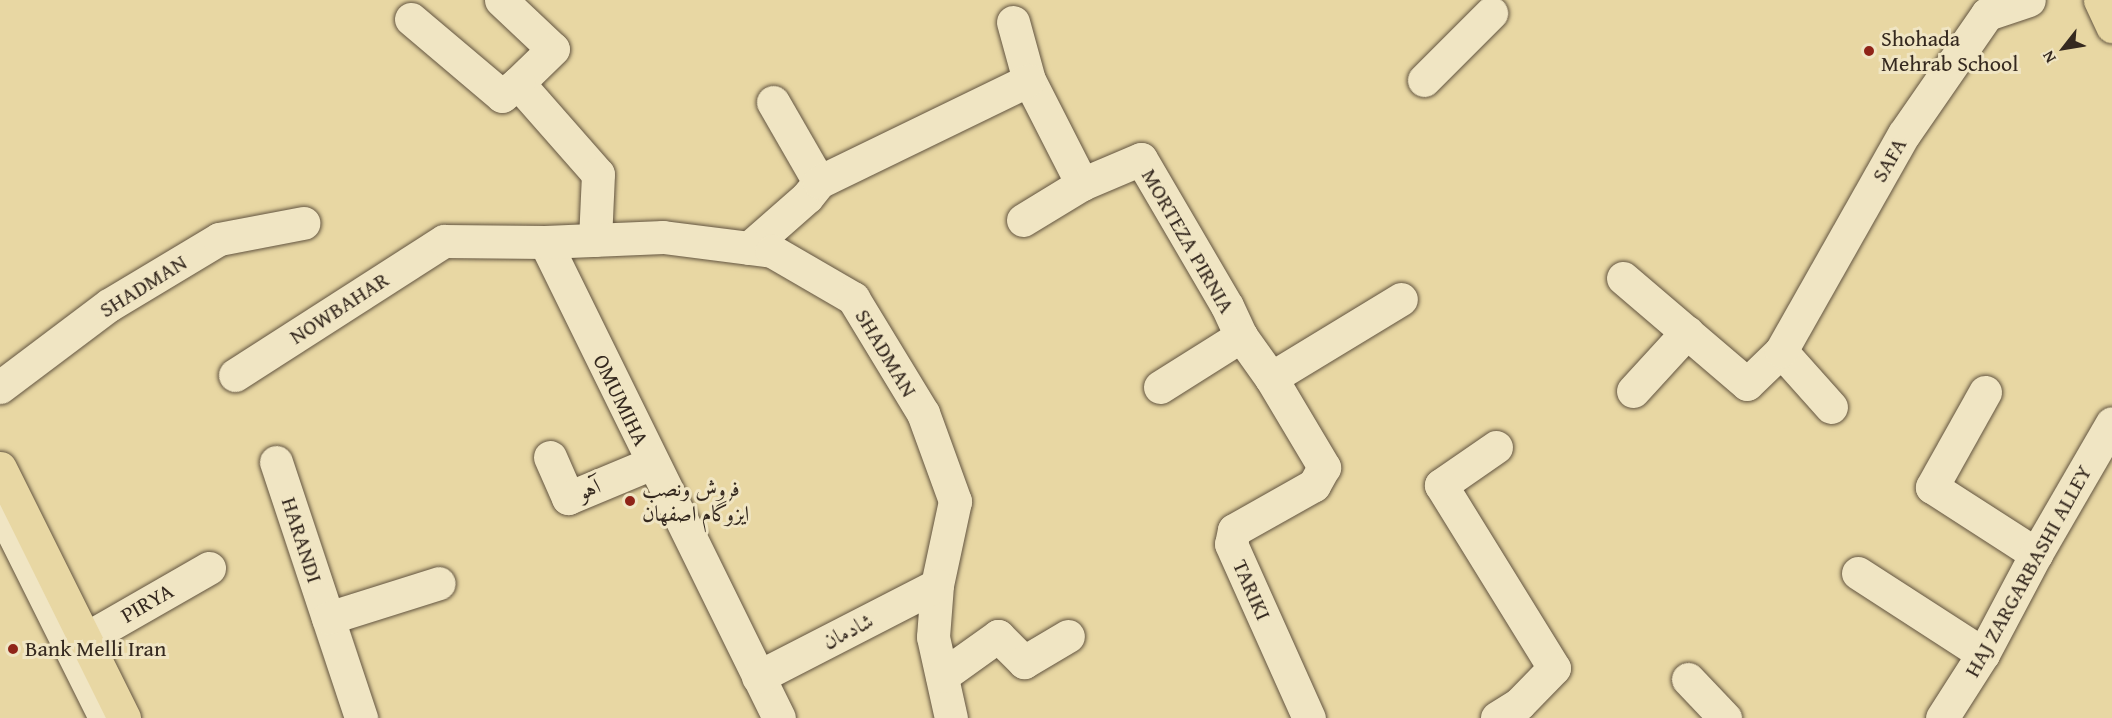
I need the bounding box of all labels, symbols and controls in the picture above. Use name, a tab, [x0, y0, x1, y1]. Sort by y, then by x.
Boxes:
north arrow	[2034, 18, 2094, 78]
place label: Shohada Mehrab School	[1881, 25, 2018, 76]
marker: Shohada Mehrab School	[1862, 44, 1876, 58]
text: N	[2036, 47, 2062, 68]
street label: SAFA	[1866, 133, 1912, 187]
street label: MORTEZA PIRNIA	[1136, 164, 1240, 318]
street label: SHADMAN	[95, 249, 191, 323]
street label: NOWBAHAR	[284, 266, 394, 350]
street label: SHADMAN	[849, 304, 923, 402]
street label: OMUMIHA	[588, 350, 654, 450]
street label: HAJ ZARGARBASHI ALLEY	[1959, 460, 2097, 682]
street label: آهو	[574, 472, 604, 506]
place label: فروش ونصب ایزوگام اصفهان	[642, 475, 749, 526]
street label: HARANDI	[276, 494, 328, 586]
marker: فروش ونصب ایزوگام اصفهان	[623, 494, 637, 508]
street label: TARIKI	[1227, 556, 1277, 624]
street label: PIRYA	[116, 578, 178, 628]
street label: شادمان	[818, 607, 878, 655]
place label: Bank Melli Iran	[25, 636, 166, 662]
marker: Bank Melli Iran	[6, 642, 20, 656]

